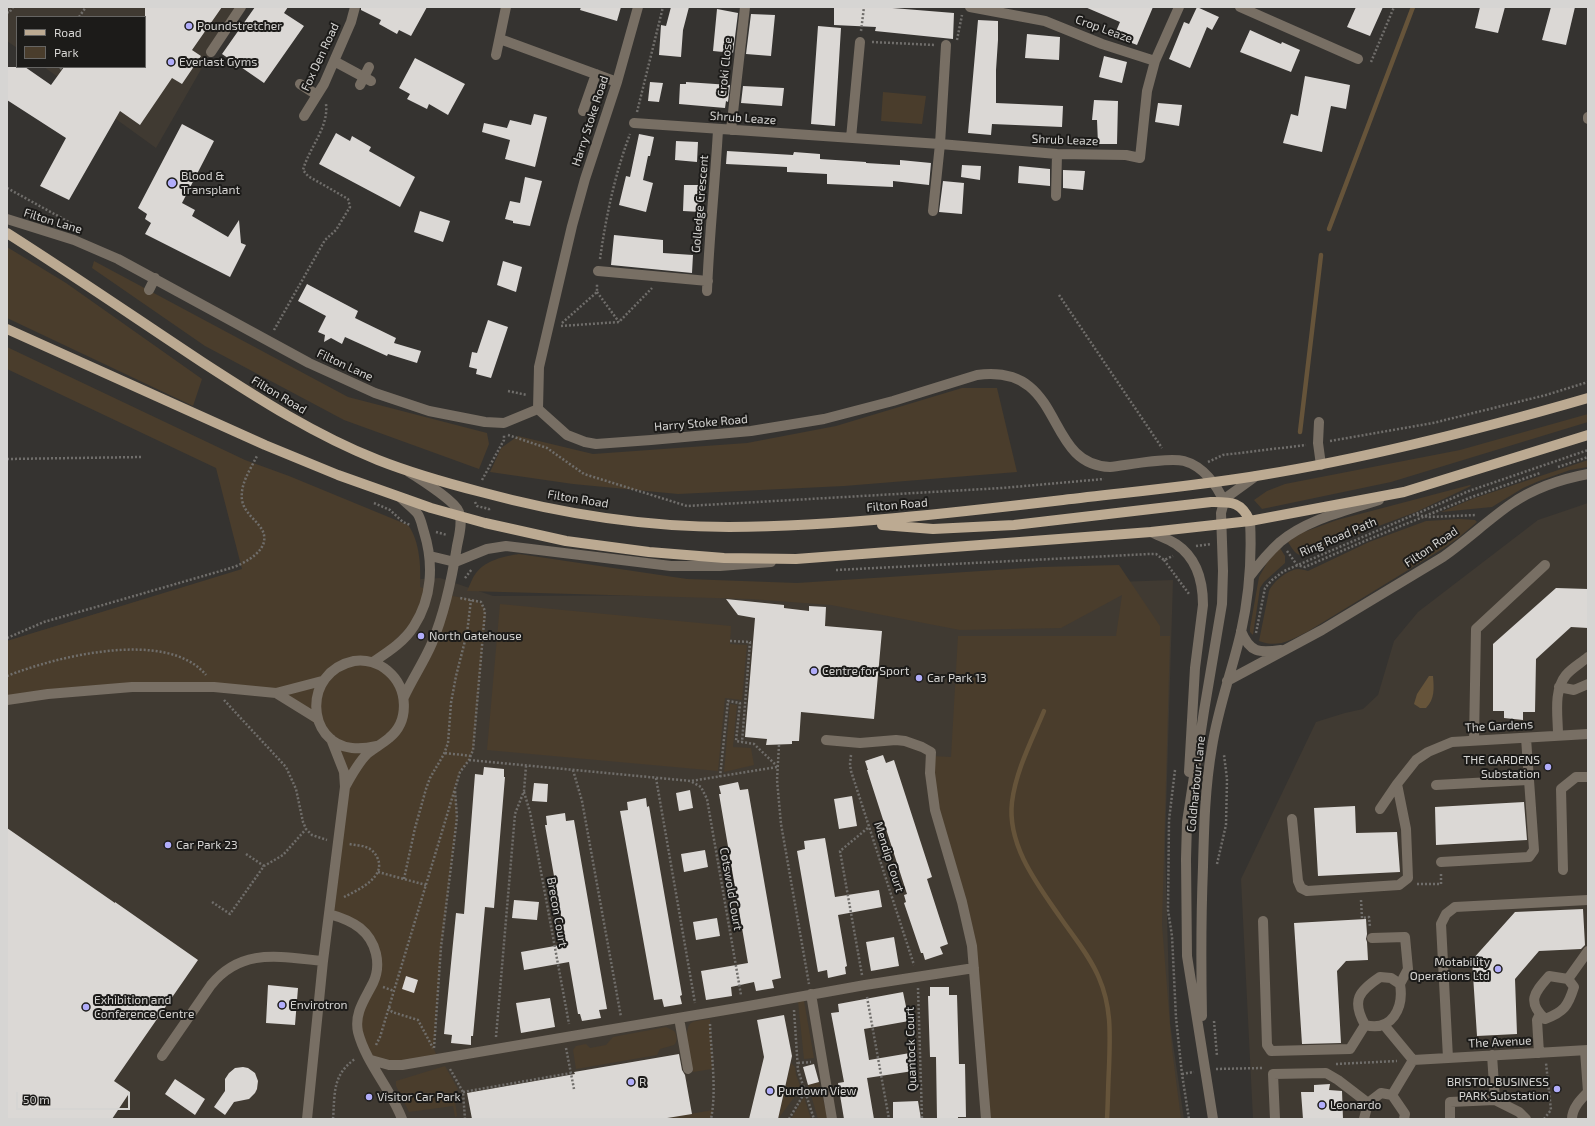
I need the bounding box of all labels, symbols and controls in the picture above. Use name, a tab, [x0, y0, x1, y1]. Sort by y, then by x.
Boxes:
street label: Crop Leaze	[1073, 12, 1135, 46]
legend	[16, 16, 146, 68]
place label: Poundstretcher	[197, 19, 282, 33]
marker: Poundstretcher	[184, 21, 194, 31]
street label: Fox Den Road	[298, 21, 342, 93]
text: Road	[54, 25, 82, 39]
street label: Croki Close	[715, 36, 735, 98]
text: Park	[54, 45, 79, 59]
place label: Everlast Gyms	[179, 55, 257, 69]
marker: Everlast Gyms	[166, 57, 176, 67]
street label: Harry Stoke Road	[569, 74, 611, 168]
street label: Shrub Leaze	[709, 108, 777, 128]
street label: Shrub Leaze	[1031, 132, 1099, 148]
street label: Golledge Crescent	[689, 154, 711, 254]
place label: Blood & Transplant	[181, 169, 240, 197]
marker: Blood & Transplant	[166, 177, 178, 189]
street label: Filton Lane	[22, 205, 84, 237]
street label: Filton Lane	[315, 346, 375, 384]
street label: Filton Road	[249, 373, 309, 417]
street label: Harry Stoke Road	[654, 412, 748, 434]
street label: Filton Road	[546, 487, 610, 511]
street label: Filton Road	[866, 495, 928, 515]
street label: Ring Road Path	[1297, 514, 1379, 560]
street label: Filton Road	[1401, 524, 1461, 570]
place label: North Gatehouse	[429, 629, 522, 643]
marker: North Gatehouse	[416, 631, 426, 641]
place label: Centre for Sport	[822, 664, 909, 678]
marker: Centre for Sport	[809, 666, 819, 676]
place label: Car Park 13	[927, 671, 987, 685]
marker: Car Park 13	[914, 673, 924, 683]
street label: The Gardens	[1465, 717, 1533, 735]
street label: Coldharbour Lane	[1184, 735, 1208, 833]
place label: THE GARDENS Substation	[1463, 753, 1540, 781]
marker: THE GARDENS Substation	[1543, 762, 1553, 772]
street label: Mendip Court	[871, 820, 907, 894]
place label: Car Park 23	[176, 838, 238, 852]
marker: Car Park 23	[163, 840, 173, 850]
street label: Cotswold Court	[717, 846, 745, 932]
street label: Brecon Court	[544, 876, 570, 948]
place label: Motability Operations Ltd	[1410, 955, 1490, 983]
marker: Motability Operations Ltd	[1493, 964, 1503, 974]
place label: Exhibition and Conference Centre	[94, 993, 194, 1021]
place label: Envirotron	[290, 998, 348, 1012]
marker: Envirotron	[277, 1000, 287, 1010]
marker: Exhibition and Conference Centre	[81, 1002, 91, 1012]
street label: Quantock Court	[902, 1007, 920, 1091]
street label: The Avenue	[1468, 1033, 1532, 1051]
place label: R	[639, 1075, 646, 1089]
place label: BRISTOL BUSINESS PARK Substation	[1447, 1075, 1549, 1103]
marker: R	[626, 1077, 636, 1087]
scale bar	[18, 1084, 132, 1110]
place label: Purdown View	[778, 1084, 856, 1098]
marker: BRISTOL BUSINESS PARK Substation	[1552, 1084, 1562, 1094]
marker: Purdown View	[765, 1086, 775, 1096]
place label: Visitor Car Park	[377, 1090, 461, 1104]
text: 50 m	[23, 1092, 50, 1106]
marker: Visitor Car Park	[364, 1092, 374, 1102]
place label: Leonardo	[1330, 1098, 1381, 1112]
marker: Leonardo	[1317, 1100, 1327, 1110]

